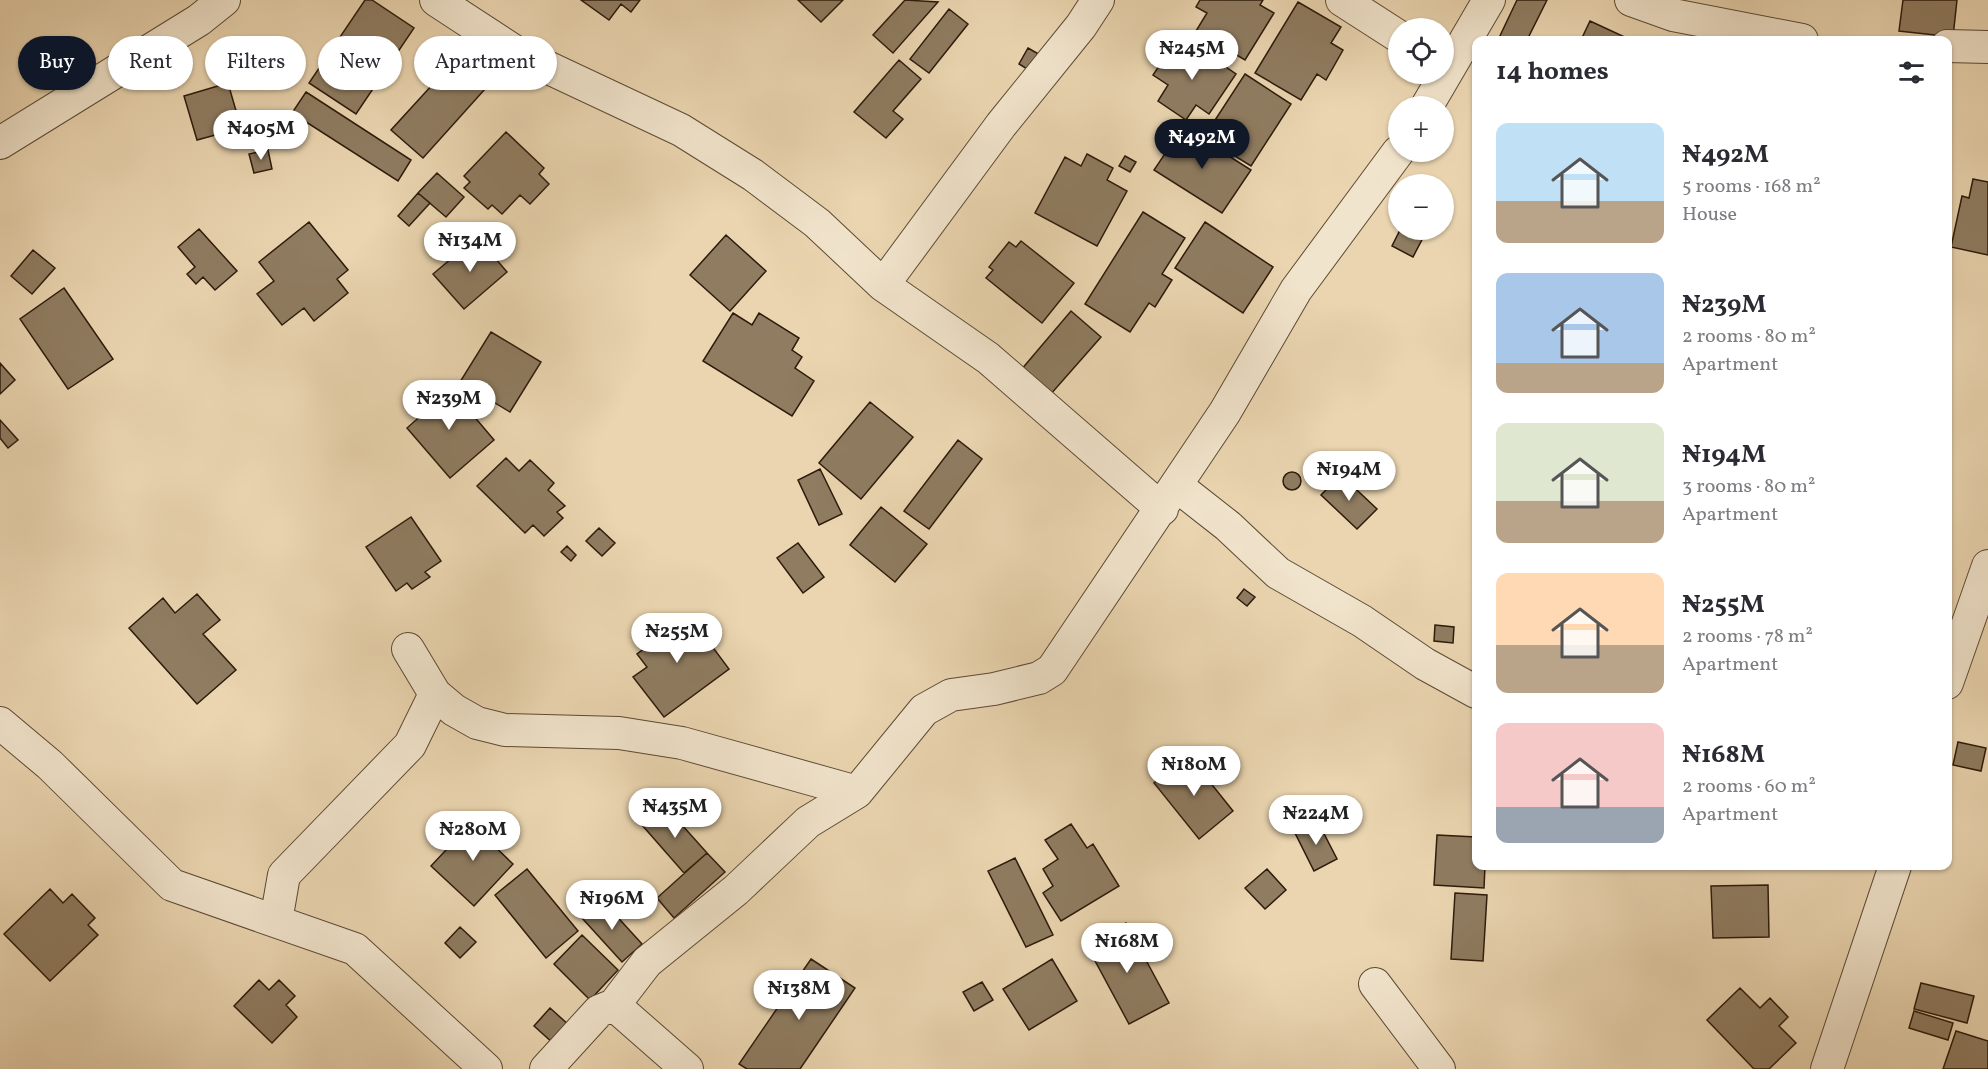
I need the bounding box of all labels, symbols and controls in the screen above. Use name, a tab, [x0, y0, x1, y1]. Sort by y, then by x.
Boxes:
map controls	[1388, 18, 1454, 240]
button: locate	[1388, 18, 1454, 84]
pin: ₦245M	[1150, 30, 1234, 81]
text: ₦245M	[1159, 35, 1225, 63]
chip: Buy	[18, 36, 96, 90]
chip: Rent	[108, 36, 193, 90]
chip: Filters	[205, 36, 306, 90]
chip: New	[318, 36, 402, 90]
chip: Apartment	[414, 36, 557, 90]
text: 14 homes	[1496, 54, 1609, 90]
icon: filters	[1895, 56, 1928, 89]
button: +	[1388, 96, 1454, 162]
pin: ₦405M	[219, 110, 303, 161]
text: ₦405M	[227, 115, 295, 143]
pin: ₦492M	[1160, 119, 1244, 170]
text: ₦492M	[1169, 124, 1235, 152]
text: ₦492M	[1682, 137, 1769, 173]
icon: home	[1544, 147, 1616, 219]
text: 5 rooms · 168 m²	[1682, 173, 1821, 201]
button: −	[1388, 174, 1454, 240]
text: House	[1682, 201, 1737, 229]
pin: ₦134M	[428, 222, 512, 273]
text: ₦134M	[438, 227, 502, 255]
text: ₦239M	[1682, 287, 1766, 323]
icon: home	[1544, 297, 1616, 369]
text: 2 rooms · 80 m²	[1682, 323, 1816, 351]
text: Apartment	[1682, 351, 1778, 379]
pin: ₦239M	[407, 380, 491, 431]
text: ₦239M	[417, 385, 481, 413]
text: ₦194M	[1682, 437, 1766, 473]
icon: home	[1544, 447, 1616, 519]
pin: ₦194M	[1307, 451, 1391, 502]
text: ₦194M	[1317, 456, 1381, 484]
text: 3 rooms · 80 m²	[1682, 473, 1815, 501]
text: Apartment	[1682, 501, 1778, 529]
text: ₦255M	[1682, 587, 1765, 623]
icon: home	[1544, 597, 1616, 669]
pin: ₦255M	[635, 613, 719, 664]
text: ₦255M	[645, 618, 709, 646]
text: 2 rooms · 78 m²	[1682, 623, 1813, 651]
text: Apartment	[1682, 651, 1778, 679]
text: ₦168M	[1682, 737, 1765, 773]
pin: ₦180M	[1152, 746, 1236, 797]
icon: home	[1544, 747, 1616, 819]
text: ₦180M	[1161, 751, 1227, 779]
text: 2 rooms · 60 m²	[1682, 773, 1816, 801]
pin: ₦435M	[633, 788, 717, 839]
text: ₦435M	[642, 793, 708, 821]
pin: ₦224M	[1274, 795, 1358, 846]
text: ₦224M	[1283, 800, 1349, 828]
text: Apartment	[1682, 801, 1778, 829]
pin: ₦280M	[431, 811, 515, 862]
text: ₦280M	[439, 816, 507, 844]
pin: ₦196M	[570, 880, 654, 931]
text: ₦196M	[580, 885, 644, 913]
pin: ₦168M	[1085, 923, 1169, 974]
text: ₦168M	[1095, 928, 1159, 956]
pin: ₦138M	[757, 970, 841, 1021]
text: ₦138M	[768, 975, 830, 1003]

